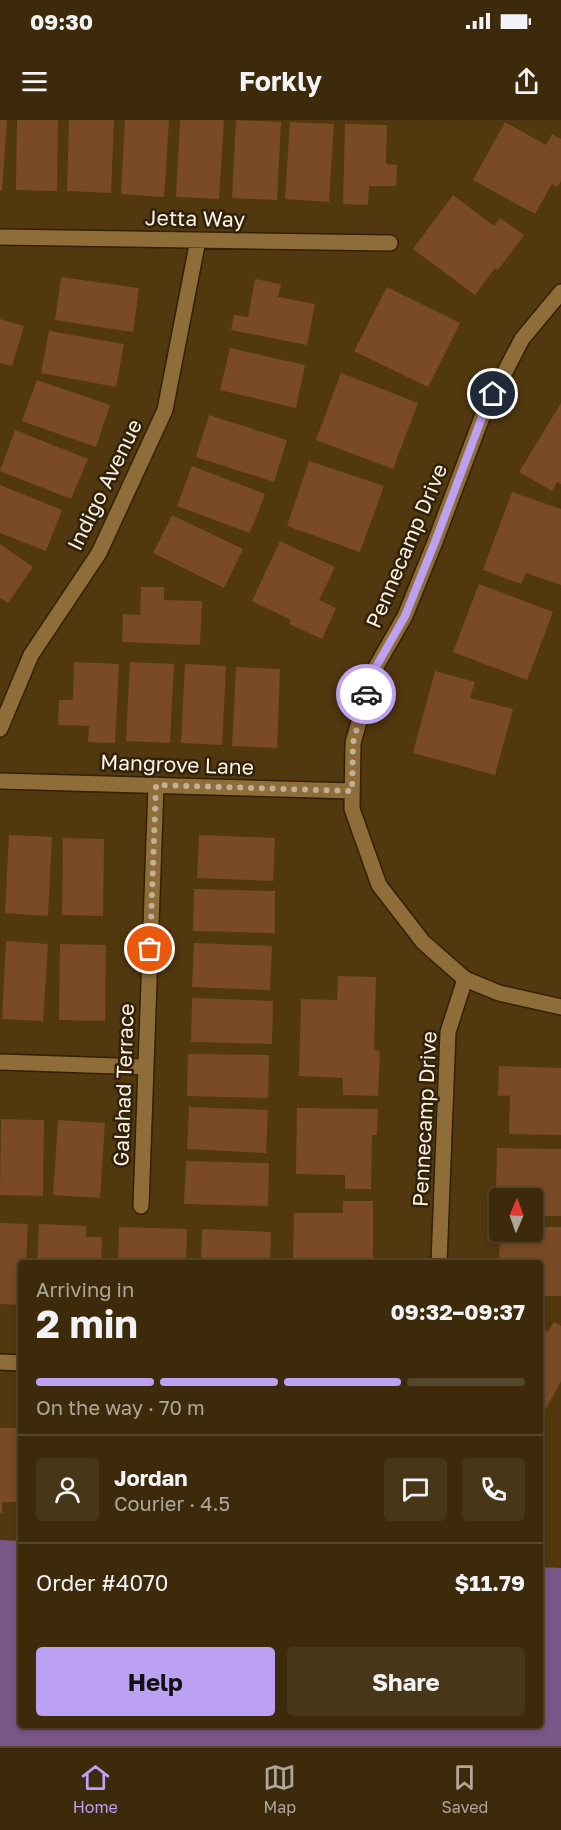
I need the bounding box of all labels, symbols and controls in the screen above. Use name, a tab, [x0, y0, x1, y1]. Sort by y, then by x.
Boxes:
text: 09:30	[30, 8, 93, 35]
icon: menu	[18, 65, 51, 98]
text: Forkly	[239, 65, 322, 97]
icon: share	[510, 65, 543, 98]
street label: Jetta Way	[145, 204, 246, 232]
pin	[467, 368, 518, 419]
icon: home	[476, 377, 509, 410]
street label: Indigo Avenue	[61, 415, 147, 555]
street label: Pennecamp Drive	[360, 460, 452, 632]
courier	[336, 664, 396, 724]
icon: car	[350, 678, 383, 711]
street label: Mangrove Lane	[100, 748, 254, 780]
pin	[124, 923, 175, 974]
icon: bag	[133, 932, 166, 965]
street label: Galahad Terrace	[107, 1003, 139, 1167]
street label: Pennecamp Drive	[406, 1030, 442, 1207]
north arrow	[489, 1188, 543, 1242]
map controls	[489, 1188, 543, 1242]
text: Arriving in	[36, 1277, 134, 1301]
text: 09:32–09:37	[390, 1298, 525, 1325]
text: 2 min	[36, 1300, 138, 1347]
text: On the way · 70 m	[36, 1395, 205, 1419]
button: person	[36, 1458, 99, 1521]
button: chat	[384, 1458, 447, 1521]
button: phone	[462, 1458, 525, 1521]
text: Jordan	[114, 1464, 188, 1491]
text: Courier · 4.5	[114, 1491, 230, 1515]
text: Order #4070	[36, 1569, 168, 1596]
text: $11.79	[455, 1569, 525, 1596]
button: Help	[36, 1647, 275, 1716]
button: Share	[287, 1647, 525, 1716]
tab: Home	[73, 1761, 118, 1817]
tab: Map	[263, 1761, 296, 1817]
tab: Saved	[442, 1761, 488, 1817]

